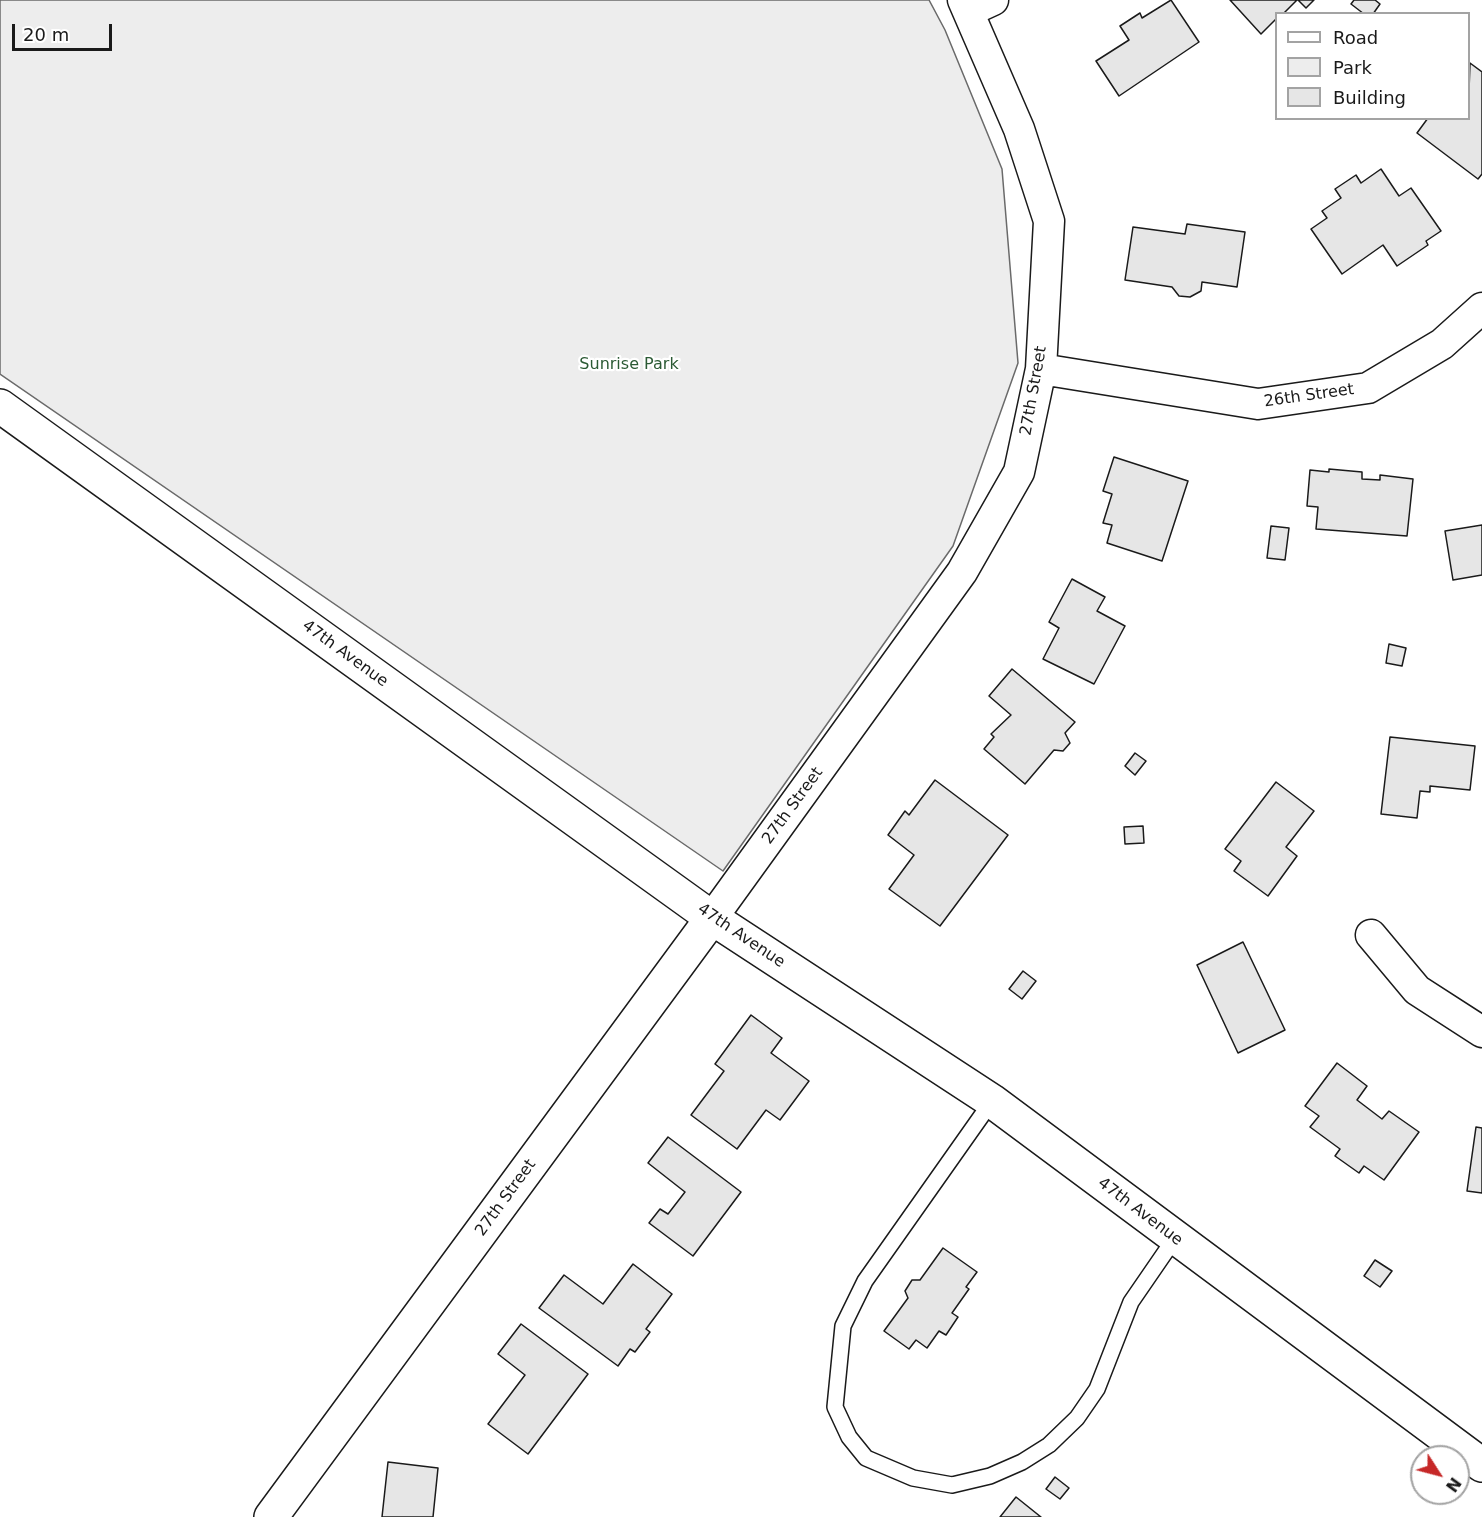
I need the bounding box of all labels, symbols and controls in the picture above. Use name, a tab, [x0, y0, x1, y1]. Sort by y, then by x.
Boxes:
scale bar	[15, 12, 116, 50]
legend	[1275, 12, 1470, 120]
text: 20 m	[23, 24, 69, 45]
text: Road	[1333, 27, 1378, 48]
text: Park	[1333, 57, 1372, 78]
text: Building	[1333, 87, 1406, 108]
street label: 27th Street	[1017, 345, 1051, 437]
park label: Sunrise Park	[579, 355, 679, 375]
street label: 26th Street	[1263, 380, 1355, 412]
street label: 47th Avenue	[298, 616, 392, 692]
street label: 27th Street	[759, 764, 827, 848]
street label: 47th Avenue	[694, 900, 788, 972]
street label: 27th Street	[472, 1156, 540, 1240]
street label: 47th Avenue	[1094, 1174, 1186, 1250]
north arrow	[1410, 1445, 1470, 1505]
text: N	[1442, 1474, 1465, 1496]

